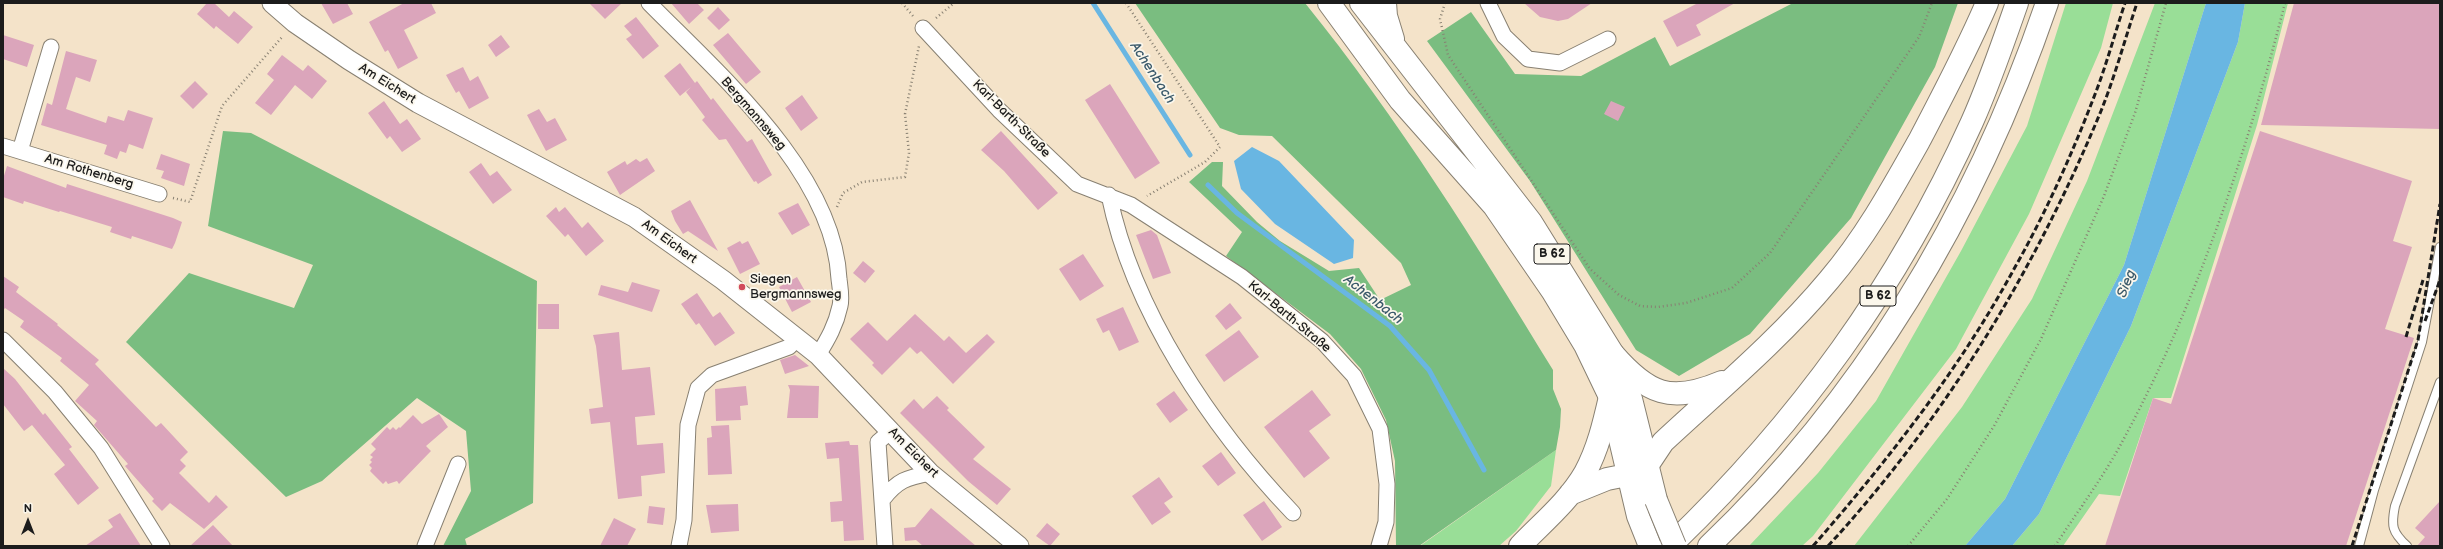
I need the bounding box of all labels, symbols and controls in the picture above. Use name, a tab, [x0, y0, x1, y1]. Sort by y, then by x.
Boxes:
water label: Achenbach	[1126, 39, 1178, 107]
street label: Am Eichert	[356, 60, 418, 108]
street label: Bergmannsweg	[717, 74, 789, 154]
street label: Karl-Barth-Straße	[969, 77, 1053, 161]
street label: Am Rothenberg	[43, 151, 135, 193]
street label: Am Eichert	[638, 217, 700, 267]
road number: B 62	[1534, 244, 1570, 264]
water label: Sieg	[2114, 268, 2140, 300]
place label: Siegen Bergmannsweg	[750, 272, 842, 303]
water label: Achenbach	[1340, 272, 1406, 328]
street label: Karl-Barth-Straße	[1244, 278, 1334, 356]
marker: Siegen Bergmannsweg	[737, 282, 747, 292]
road number: B 62	[1860, 286, 1896, 306]
street label: Am Eichert	[885, 425, 941, 481]
north arrow	[8, 501, 48, 541]
text: N	[24, 502, 32, 515]

